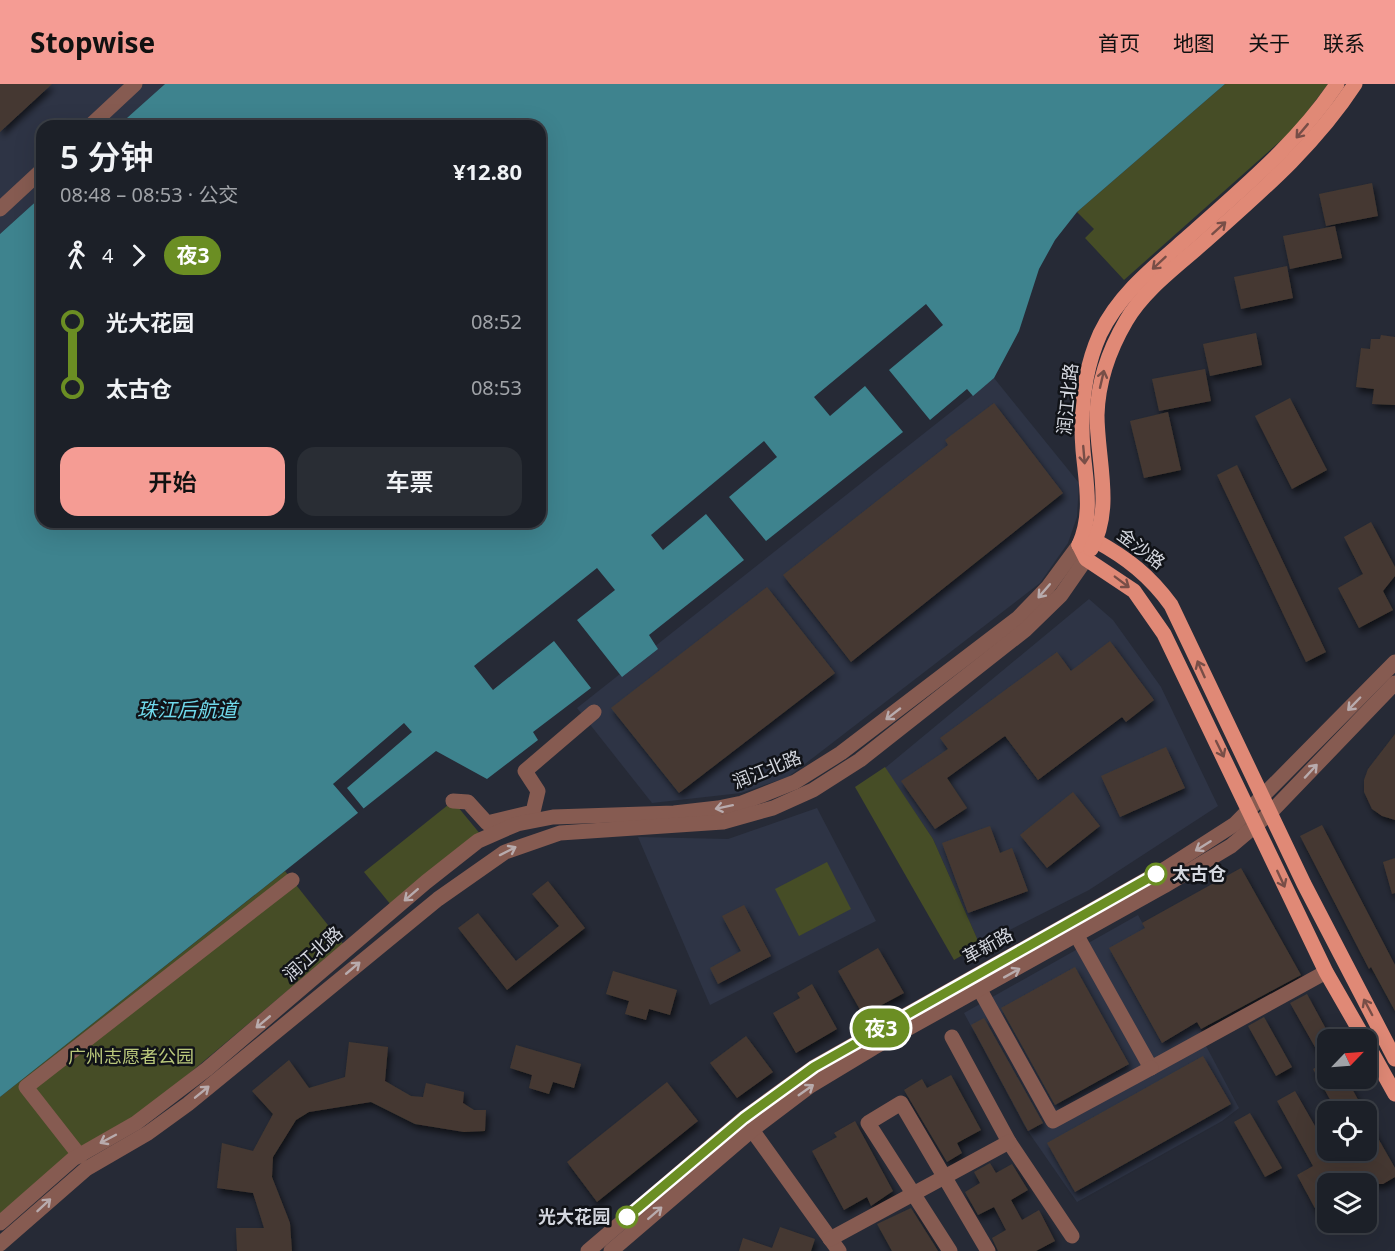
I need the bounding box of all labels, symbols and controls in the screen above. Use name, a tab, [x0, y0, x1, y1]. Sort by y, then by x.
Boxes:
text: Stopwise	[30, 23, 155, 61]
text: 首页	[1098, 29, 1140, 57]
text: 地图	[1173, 29, 1215, 57]
text: 关于	[1248, 29, 1290, 57]
text: 联系	[1323, 29, 1365, 57]
one-way arrow	[1295, 123, 1309, 138]
text: 5 分钟	[60, 134, 153, 179]
text: ¥12.80	[453, 156, 522, 186]
text: 08:48 – 08:53 · 公交	[60, 181, 238, 208]
one-way arrow	[1211, 221, 1226, 235]
icon: walk	[60, 239, 93, 272]
icon: forward	[122, 239, 155, 272]
text: 夜3	[176, 241, 209, 269]
text: 4	[102, 242, 113, 269]
one-way arrow	[1151, 256, 1166, 270]
text: 光大花园	[106, 307, 194, 337]
text: 08:52	[471, 308, 522, 335]
street label: 润江北路	[1051, 362, 1083, 436]
one-way arrow	[1097, 370, 1109, 389]
text: 太古仓	[106, 373, 172, 403]
text: 08:53	[471, 374, 522, 401]
one-way arrow	[1079, 444, 1090, 464]
button: 开始	[60, 447, 285, 516]
button: 车票	[297, 447, 522, 516]
street label: 金沙路	[1113, 522, 1170, 574]
one-way arrow	[1114, 576, 1130, 588]
one-way arrow	[1037, 583, 1051, 598]
one-way arrow	[1194, 661, 1206, 679]
water label: 珠江后航道	[137, 696, 240, 723]
one-way arrow	[1347, 696, 1361, 711]
one-way arrow	[885, 707, 901, 720]
one-way arrow	[1214, 739, 1226, 757]
street label: 润江北路	[729, 744, 804, 794]
one-way arrow	[1304, 764, 1318, 779]
one-way arrow	[715, 802, 734, 813]
one-way arrow	[1195, 840, 1212, 852]
one-way arrow	[499, 845, 517, 857]
place label: 太古仓	[1172, 861, 1226, 885]
marker: 太古仓	[1145, 863, 1167, 885]
one-way arrow	[1275, 869, 1287, 887]
one-way arrow	[403, 888, 419, 901]
street label: 润江北路	[278, 920, 347, 986]
street label: 革新路	[958, 922, 1017, 969]
one-way arrow	[345, 962, 361, 975]
one-way arrow	[1003, 966, 1020, 978]
one-way arrow	[1362, 998, 1373, 1016]
line badge: 夜3	[854, 1008, 908, 1048]
text: 夜3	[864, 1014, 898, 1042]
one-way arrow	[255, 1016, 271, 1029]
north arrow	[1317, 1029, 1377, 1089]
map controls	[1317, 1029, 1377, 1233]
park label: 广州志愿者公园	[68, 1044, 194, 1068]
one-way arrow	[797, 1084, 814, 1096]
one-way arrow	[194, 1086, 210, 1099]
button: locate	[1317, 1101, 1377, 1161]
one-way arrow	[99, 1134, 117, 1145]
button: layers	[1317, 1173, 1377, 1233]
one-way arrow	[36, 1197, 51, 1212]
place label: 光大花园	[538, 1204, 610, 1228]
marker: 光大花园	[616, 1206, 638, 1228]
one-way arrow	[647, 1206, 662, 1220]

